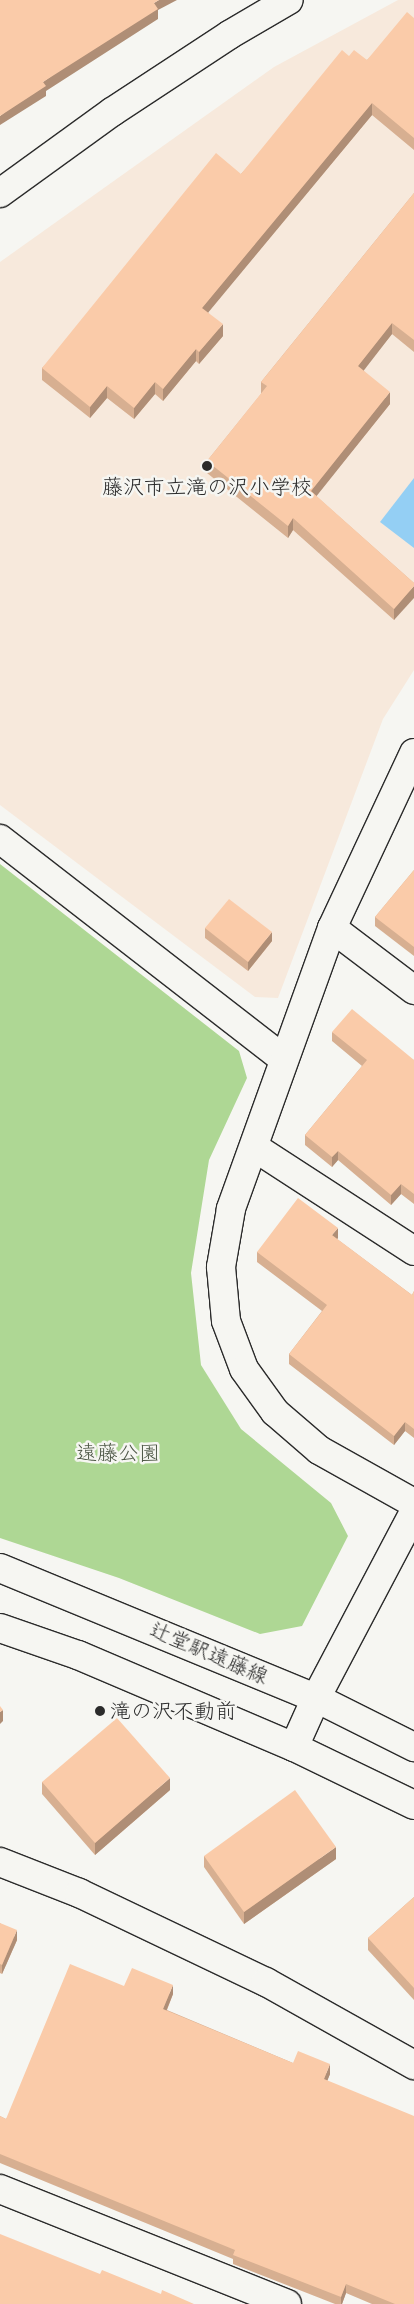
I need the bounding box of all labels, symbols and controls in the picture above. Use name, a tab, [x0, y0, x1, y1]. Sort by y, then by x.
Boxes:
marker: 藤沢市立滝の沢小学校	[201, 460, 213, 472]
place label: 藤沢市立滝の沢小学校	[102, 474, 312, 500]
park label: 遠藤公園	[76, 1440, 160, 1466]
street label: 辻堂駅遠藤線	[146, 1617, 272, 1689]
place label: 滝の沢不動前	[110, 1698, 236, 1724]
marker: 滝の沢不動前	[94, 1705, 106, 1717]

